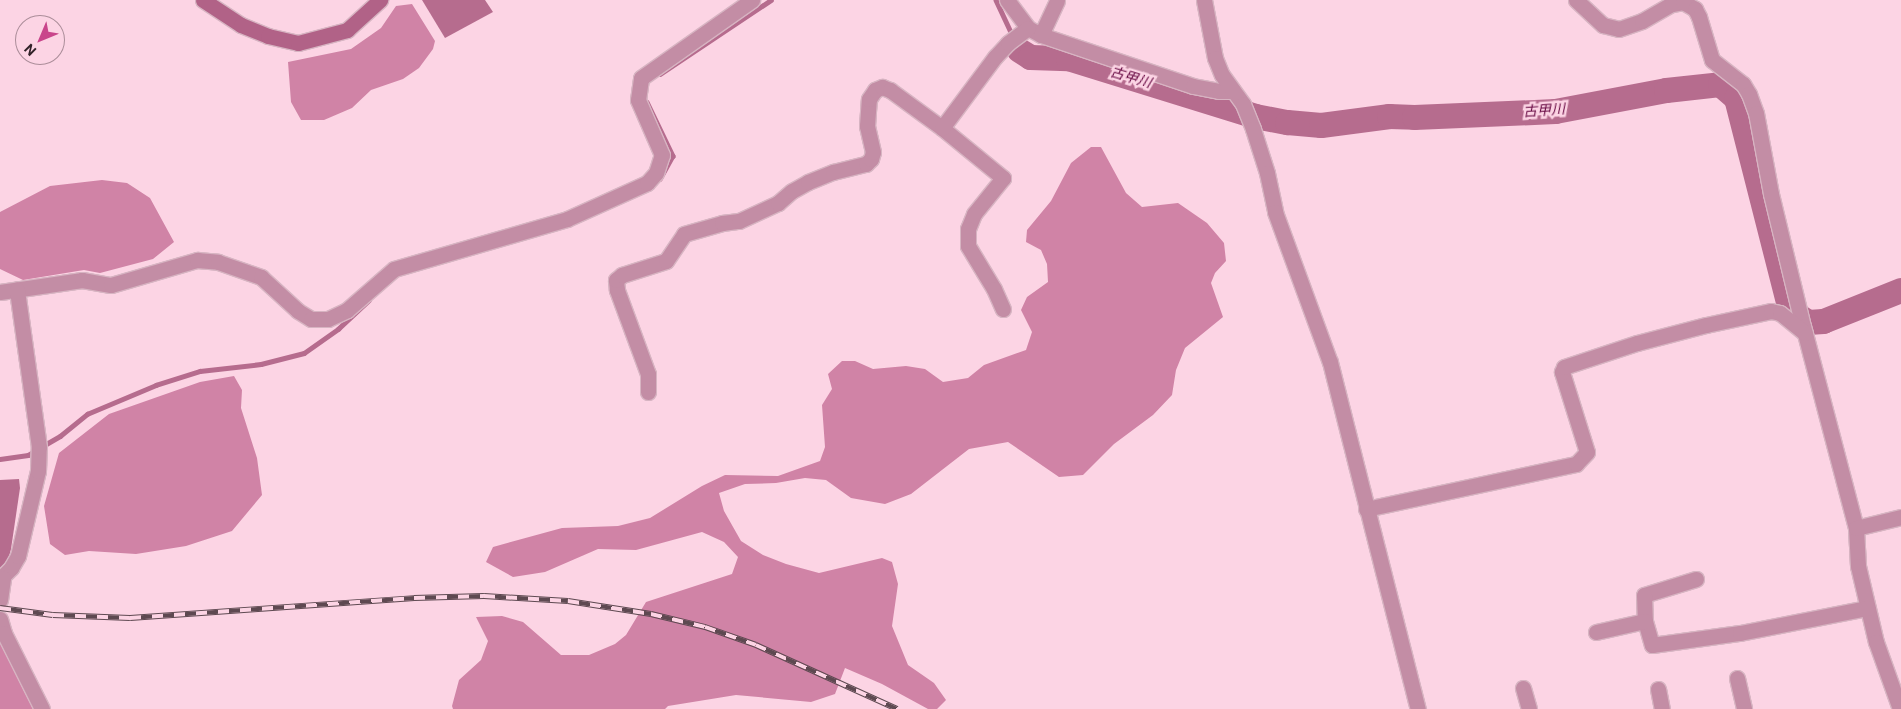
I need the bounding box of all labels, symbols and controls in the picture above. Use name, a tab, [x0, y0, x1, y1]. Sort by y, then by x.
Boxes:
north arrow	[15, 15, 65, 65]
text: N	[21, 41, 39, 59]
water label: 古甲川	[1108, 63, 1154, 91]
water label: 古甲川	[1522, 100, 1566, 120]

